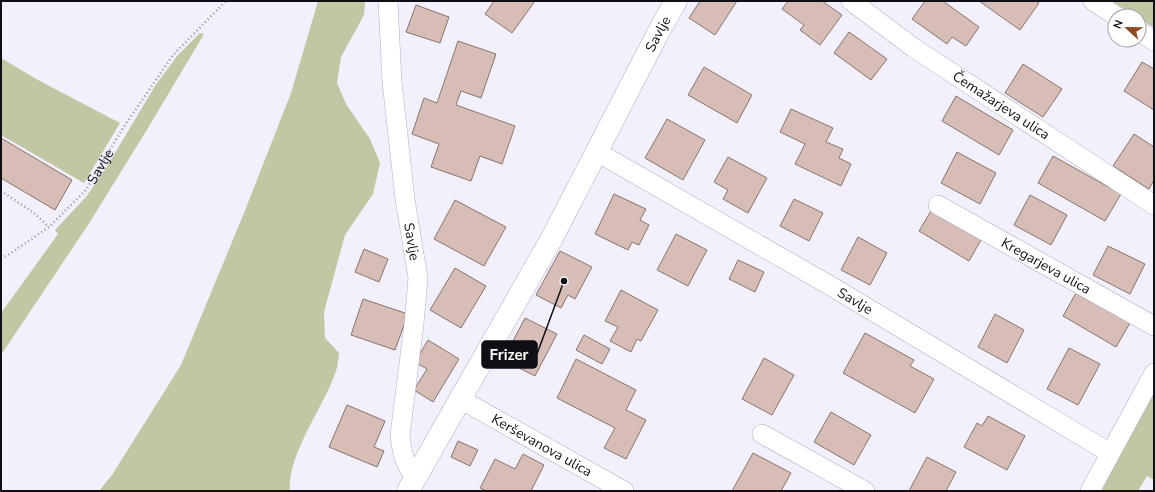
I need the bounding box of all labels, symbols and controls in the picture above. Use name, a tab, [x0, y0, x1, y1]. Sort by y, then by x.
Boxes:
north arrow	[1107, 8, 1147, 48]
street label: Savlje	[640, 12, 675, 55]
text: N	[1110, 18, 1127, 31]
street label: Čemažarjeva ulica	[949, 66, 1054, 144]
street label: Savlje	[82, 145, 118, 188]
street label: Savlje	[400, 221, 424, 262]
street label: Kregarjeva ulica	[998, 233, 1094, 298]
street label: Savlje	[834, 283, 876, 319]
callout: Frizer	[482, 341, 537, 368]
text: Frizer	[490, 345, 529, 365]
street label: Kerševanova ulica	[488, 409, 596, 481]

